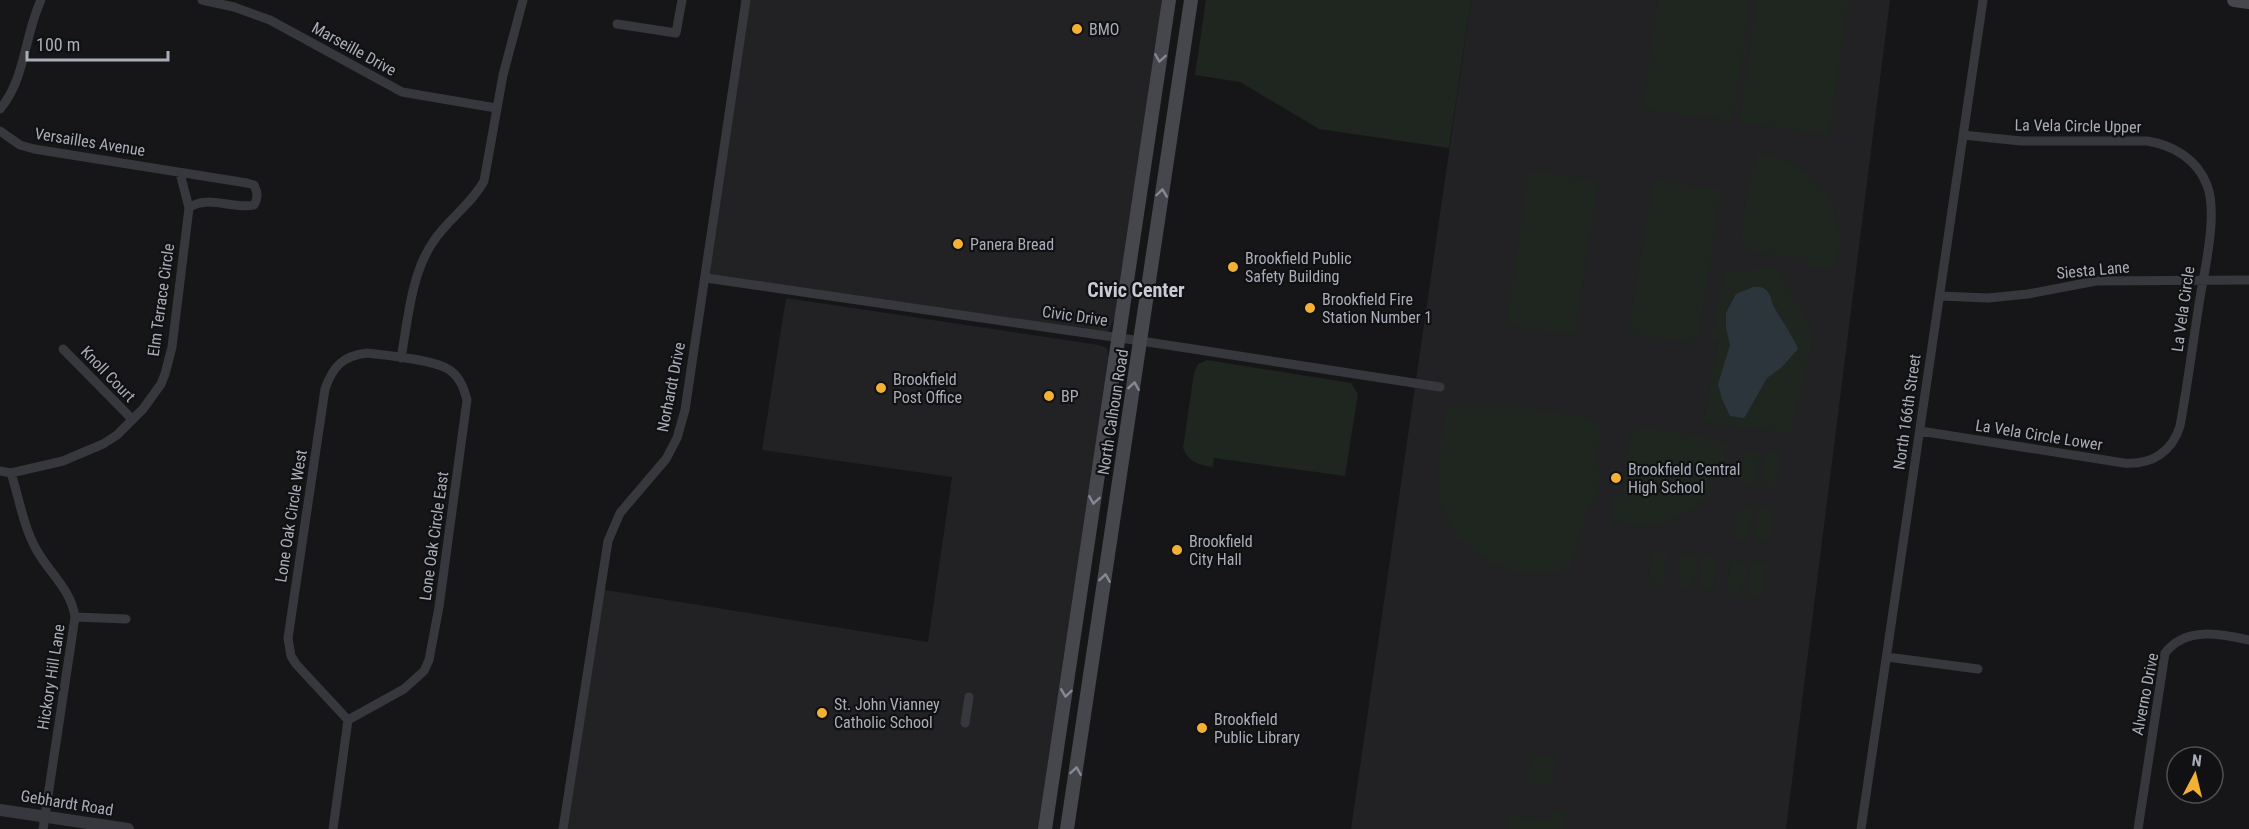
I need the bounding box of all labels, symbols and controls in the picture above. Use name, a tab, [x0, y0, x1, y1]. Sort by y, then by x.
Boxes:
street label: Marseille Drive	[308, 18, 400, 80]
place label: BMO	[1089, 20, 1119, 39]
marker: BMO	[1070, 22, 1084, 36]
scale bar	[27, 24, 168, 62]
text: 100 m	[36, 34, 80, 55]
one-way arrow	[1155, 53, 1167, 62]
street label: La Vela Circle Upper	[2014, 115, 2142, 137]
street label: Versailles Avenue	[33, 124, 147, 160]
one-way arrow	[1156, 188, 1168, 197]
place label: Panera Bread	[970, 235, 1054, 254]
marker: Panera Bread	[951, 237, 965, 251]
street label: Elm Terrace Circle	[144, 242, 178, 358]
place label: Brookfield Public Safety Building	[1245, 249, 1352, 286]
street label: Siesta Lane	[2056, 257, 2130, 283]
marker: Brookfield Public Safety Building	[1226, 260, 1240, 274]
street label: La Vela Circle	[2168, 265, 2198, 353]
district label: Civic Center	[1087, 278, 1185, 302]
place label: Brookfield Fire Station Number 1	[1322, 290, 1432, 327]
marker: Brookfield Fire Station Number 1	[1303, 301, 1317, 315]
street label: Civic Drive	[1041, 302, 1109, 330]
street label: Norhardt Drive	[653, 340, 689, 434]
street label: Knoll Court	[77, 342, 139, 406]
street label: North Calhoun Road	[1094, 348, 1132, 476]
street label: North 166th Street	[1889, 353, 1925, 471]
place label: Brookfield Post Office	[893, 370, 962, 407]
marker: Brookfield Post Office	[874, 381, 888, 395]
one-way arrow	[1127, 381, 1140, 391]
place label: BP	[1061, 387, 1079, 406]
marker: BP	[1042, 389, 1056, 403]
street label: La Vela Circle Lower	[1974, 416, 2104, 454]
street label: Lone Oak Circle West	[271, 448, 311, 584]
place label: Brookfield Central High School	[1628, 460, 1740, 497]
street label: Lone Oak Circle East	[416, 470, 452, 602]
marker: Brookfield Central High School	[1609, 471, 1623, 485]
one-way arrow	[1089, 495, 1101, 504]
place label: Brookfield City Hall	[1189, 532, 1253, 569]
marker: Brookfield City Hall	[1170, 543, 1184, 557]
one-way arrow	[1098, 574, 1111, 584]
street label: Hickory Hill Lane	[33, 623, 69, 731]
street label: Alverno Drive	[2128, 651, 2162, 737]
one-way arrow	[1060, 688, 1072, 697]
place label: St. John Vianney Catholic School	[834, 695, 940, 732]
marker: St. John Vianney Catholic School	[815, 706, 829, 720]
place label: Brookfield Public Library	[1214, 710, 1300, 747]
marker: Brookfield Public Library	[1195, 721, 1209, 735]
north arrow	[2165, 745, 2225, 805]
text: N	[2191, 751, 2203, 771]
one-way arrow	[1069, 767, 1082, 777]
street label: Gebhardt Road	[19, 786, 115, 820]

